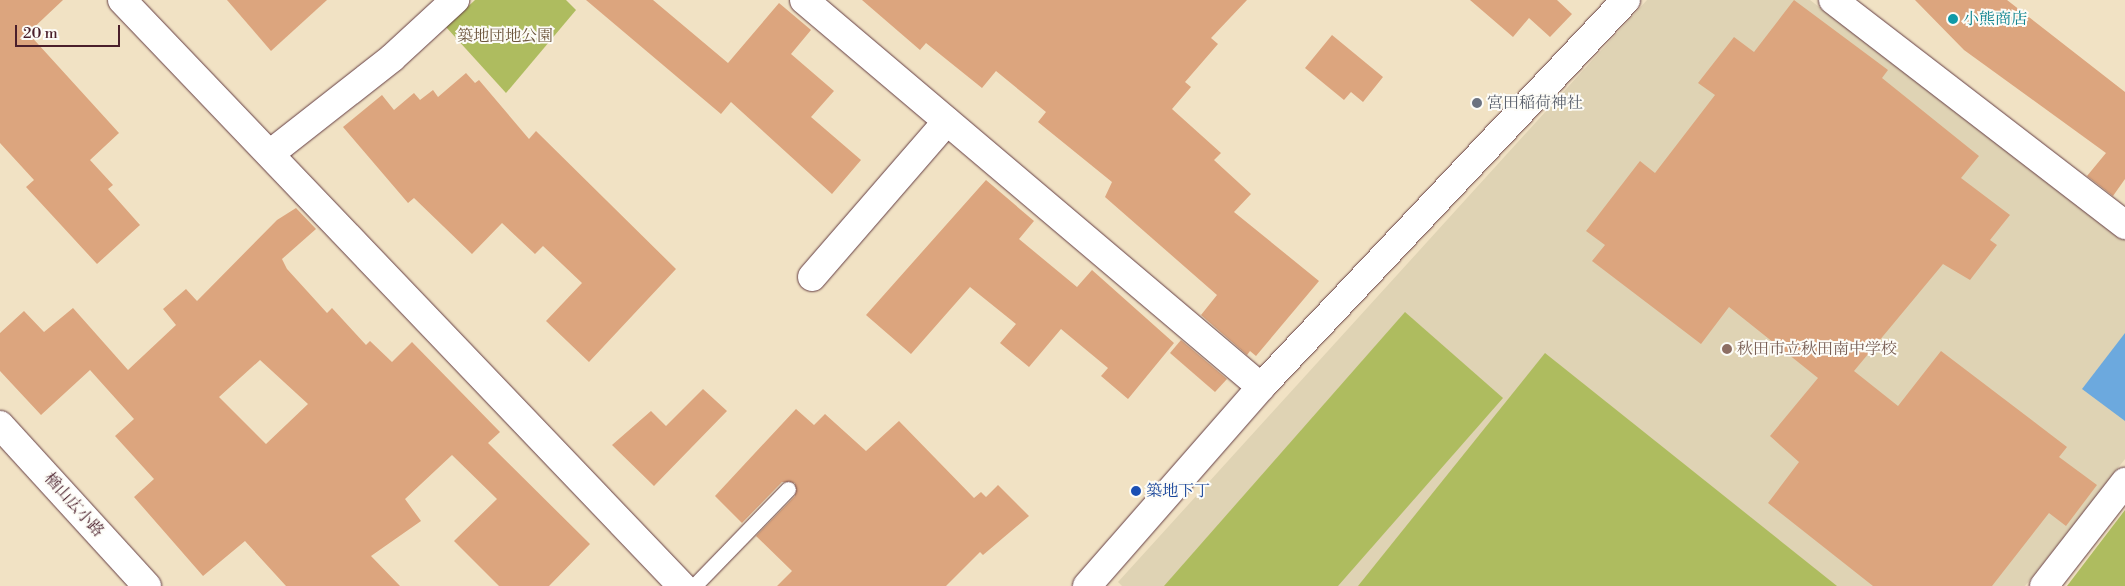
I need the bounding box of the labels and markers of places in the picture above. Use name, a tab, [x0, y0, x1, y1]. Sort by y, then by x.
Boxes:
place label: 小熊商店	[1963, 9, 2027, 29]
marker: 小熊商店	[1947, 13, 1959, 25]
place label: 宮田稲荷神社	[1487, 93, 1583, 113]
marker: 宮田稲荷神社	[1471, 97, 1483, 109]
place label: 秋田市立秋田南中学校	[1737, 339, 1897, 359]
marker: 秋田市立秋田南中学校	[1721, 343, 1733, 355]
place label: 築地下丁	[1146, 481, 1210, 501]
marker: 築地下丁	[1130, 485, 1142, 497]

